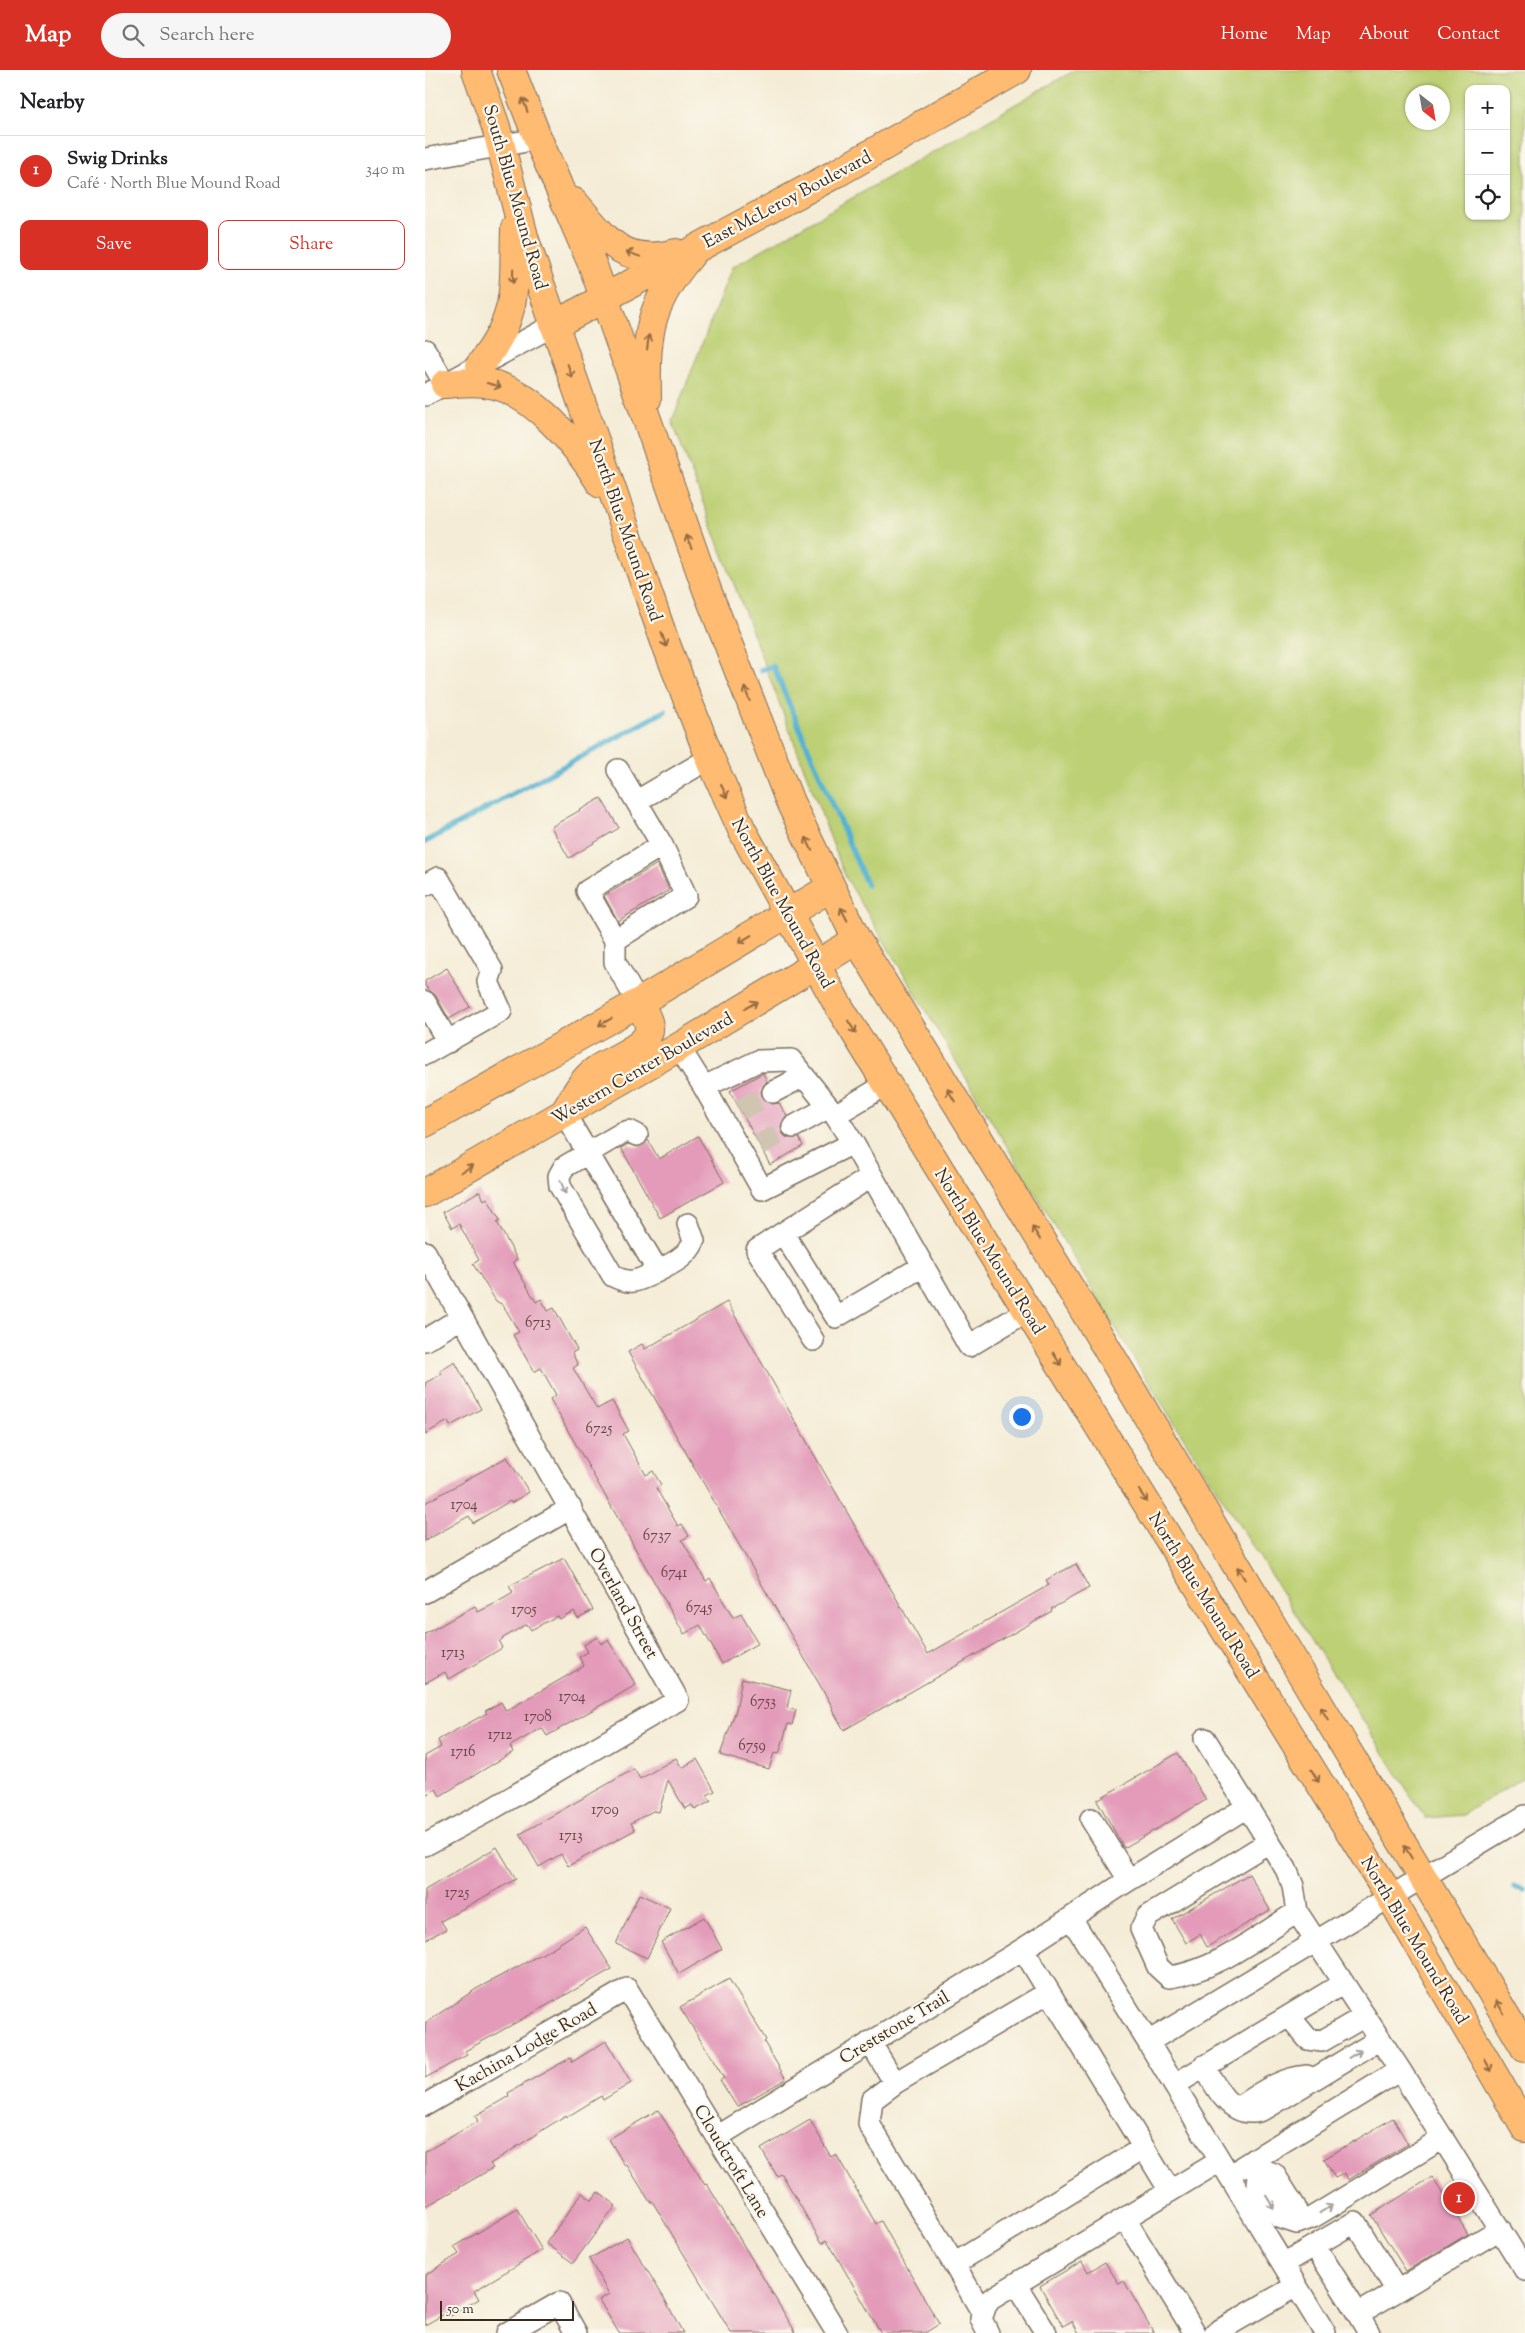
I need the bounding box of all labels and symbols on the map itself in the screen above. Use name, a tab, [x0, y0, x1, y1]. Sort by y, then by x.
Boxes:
north arrow	[1405, 85, 1450, 130]
one-way arrow	[520, 97, 529, 113]
street label: South Blue Mound Road	[475, 102, 553, 293]
street label: East McLeroy Boulevard	[699, 145, 877, 256]
one-way arrow	[626, 249, 641, 258]
one-way arrow	[508, 267, 518, 283]
one-way arrow	[643, 334, 653, 350]
one-way arrow	[566, 362, 575, 378]
one-way arrow	[485, 381, 501, 390]
street label: North Blue Mound Road	[581, 436, 668, 625]
one-way arrow	[684, 534, 693, 550]
one-way arrow	[660, 631, 669, 647]
one-way arrow	[742, 686, 751, 702]
one-way arrow	[719, 783, 729, 798]
street label: North Blue Mound Road	[723, 814, 839, 994]
one-way arrow	[804, 837, 814, 852]
one-way arrow	[839, 907, 848, 922]
one-way arrow	[738, 935, 752, 945]
one-way arrow	[743, 999, 757, 1009]
street label: Western Center Boulevard	[547, 1007, 739, 1133]
one-way arrow	[597, 1017, 612, 1027]
one-way arrow	[847, 1019, 857, 1033]
one-way arrow	[945, 1088, 955, 1102]
one-way arrow	[460, 1164, 475, 1174]
street label: North Blue Mound Road	[927, 1164, 1050, 1340]
one-way arrow	[559, 1179, 568, 1194]
one-way arrow	[1031, 1227, 1041, 1241]
house number: 6713	[525, 1313, 551, 1334]
one-way arrow	[1052, 1351, 1062, 1365]
your location	[1009, 1404, 1035, 1430]
house number: 6725	[586, 1419, 612, 1440]
one-way arrow	[1138, 1489, 1148, 1503]
house number: 1704	[450, 1495, 478, 1516]
street label: North Blue Mound Road	[1141, 1508, 1264, 1684]
house number: 6737	[643, 1526, 672, 1547]
street label: Overland Street	[581, 1544, 664, 1664]
house number: 6741	[661, 1563, 687, 1584]
one-way arrow	[1235, 1567, 1245, 1581]
house number: 6745	[686, 1598, 712, 1619]
house number: 1705	[511, 1600, 537, 1621]
house number: 1713	[441, 1643, 465, 1664]
house number: 1704	[558, 1687, 586, 1708]
house number: 6753	[750, 1692, 776, 1713]
one-way arrow	[1319, 1706, 1329, 1720]
house number: 1708	[524, 1707, 552, 1728]
house number: 1712	[488, 1725, 512, 1746]
house number: 6759	[738, 1736, 766, 1757]
house number: 1716	[450, 1742, 476, 1763]
one-way arrow	[1309, 1769, 1320, 1783]
house number: 1709	[591, 1800, 619, 1821]
house number: 1713	[559, 1826, 583, 1847]
one-way arrow	[1402, 1846, 1412, 1860]
street label: North Blue Mound Road	[1353, 1852, 1474, 2030]
house number: 1725	[445, 1883, 469, 1904]
street label: Creststone Trail	[835, 1985, 955, 2072]
street label: Kachina Lodge Road	[451, 1998, 603, 2100]
one-way arrow	[1494, 2000, 1504, 2014]
one-way arrow	[1348, 2049, 1362, 2059]
one-way arrow	[1484, 2058, 1494, 2072]
street label: Cloudcroft Lane	[686, 2100, 775, 2224]
pin: 1	[1443, 2179, 1475, 2217]
one-way arrow	[1265, 2194, 1275, 2208]
one-way arrow	[1318, 2204, 1332, 2214]
scale bar	[440, 2298, 574, 2321]

